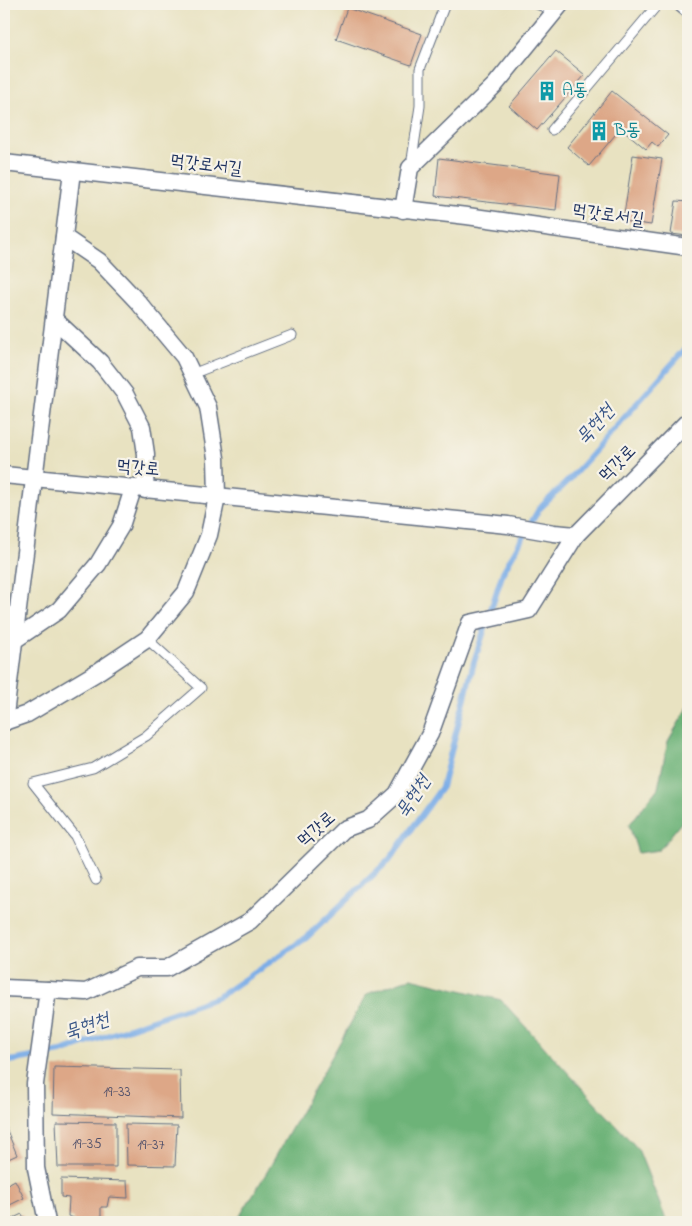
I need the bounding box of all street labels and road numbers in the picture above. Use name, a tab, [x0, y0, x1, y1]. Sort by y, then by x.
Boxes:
street label: 먹갓로서길	[168, 149, 244, 183]
street label: 먹갓로서길	[570, 198, 646, 234]
street label: 먹갓로	[593, 439, 643, 489]
street label: 먹갓로	[115, 454, 161, 484]
street label: 먹갓로	[292, 806, 342, 854]

